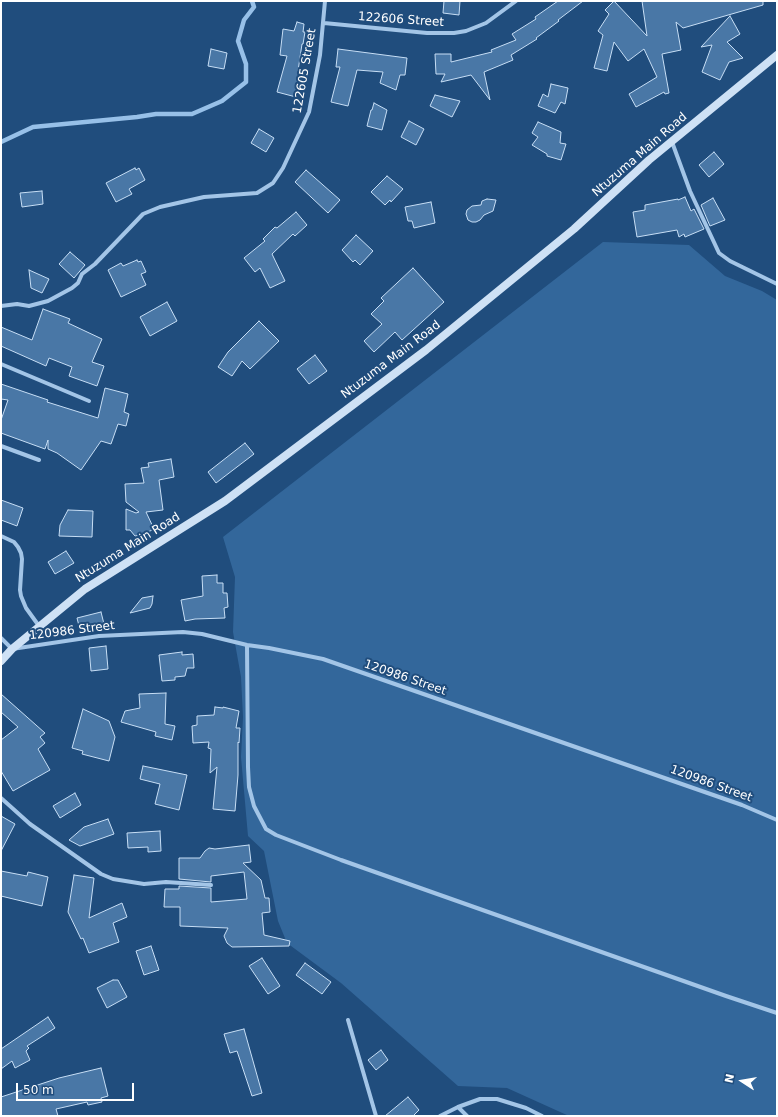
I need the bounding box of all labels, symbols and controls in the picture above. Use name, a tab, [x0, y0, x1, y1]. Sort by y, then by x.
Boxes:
street label: 122606 Street	[358, 10, 444, 30]
street label: 122605 Street	[290, 27, 320, 115]
street label: Ntuzuma Main Road	[590, 110, 690, 200]
street label: Ntuzuma Main Road	[339, 318, 443, 402]
street label: Ntuzuma Main Road	[73, 510, 183, 586]
street label: 120986 Street	[28, 619, 116, 643]
street label: 120986 Street	[362, 657, 448, 699]
street label: 120986 Street	[668, 763, 754, 805]
north arrow	[722, 1061, 762, 1101]
text: N	[722, 1073, 737, 1084]
scale bar	[18, 1075, 136, 1101]
text: 50 m	[23, 1083, 54, 1097]

